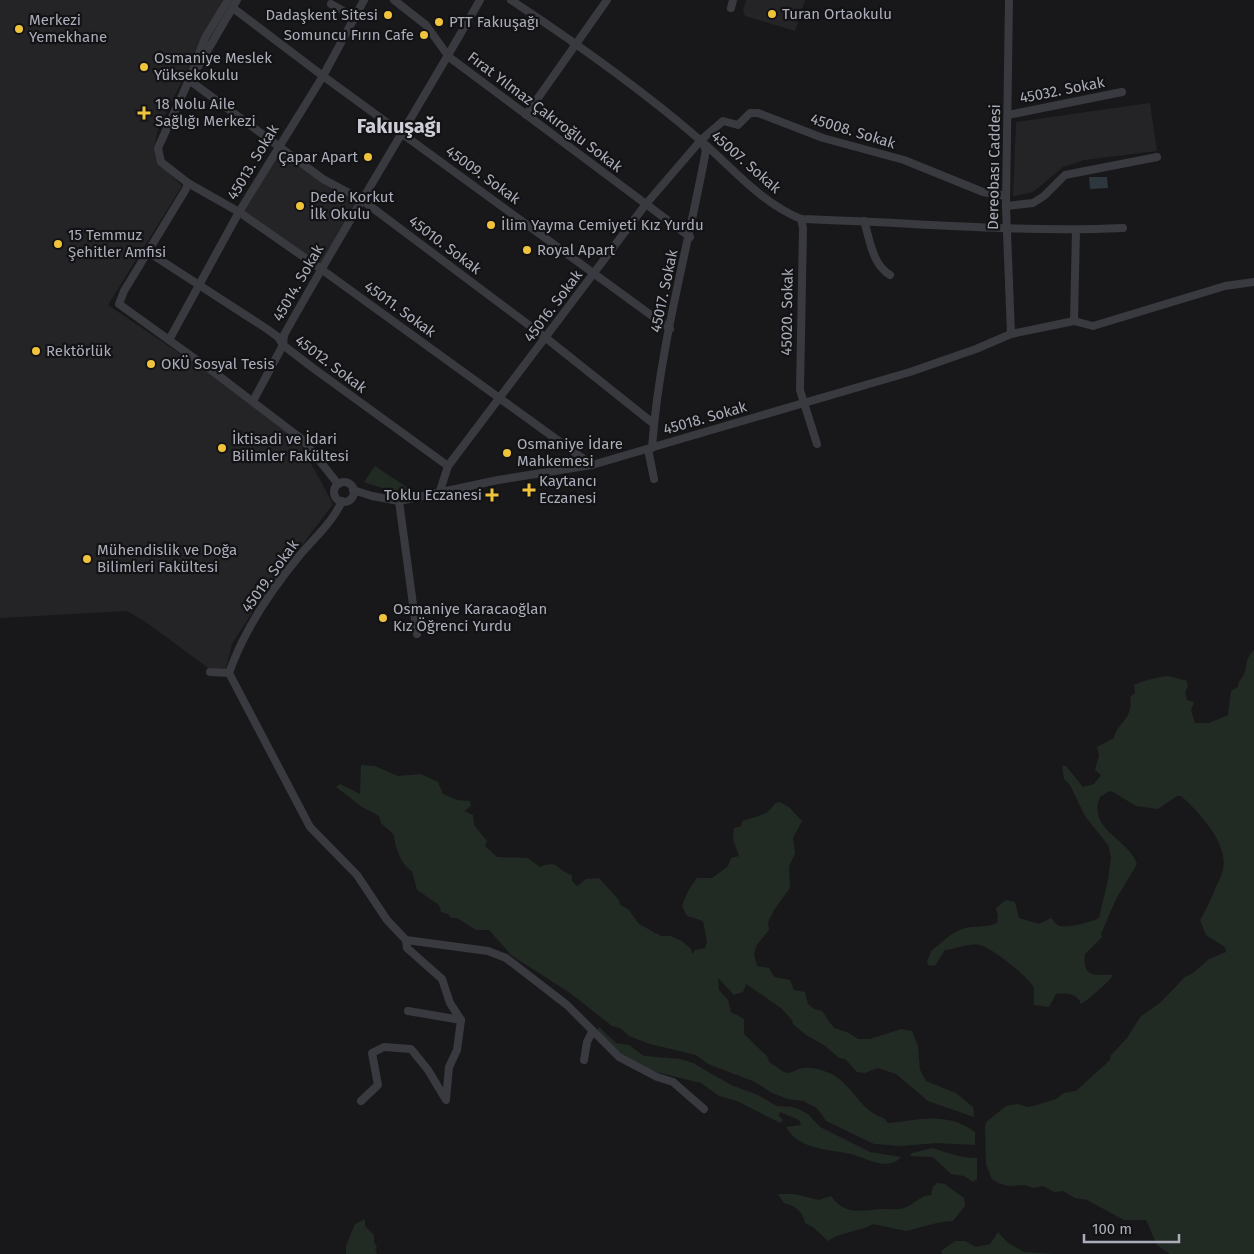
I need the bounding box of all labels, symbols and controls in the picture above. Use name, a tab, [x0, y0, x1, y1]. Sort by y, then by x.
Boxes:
place label: Turan Ortaokulu	[782, 5, 892, 23]
place label: Dadaşkent Sitesi	[265, 6, 378, 24]
marker: Turan Ortaokulu	[766, 8, 778, 20]
marker: Dadaşkent Sitesi	[382, 9, 394, 21]
place label: Merkezi Yemekhane	[29, 11, 107, 46]
place label: PTT Fakıuşağı	[449, 13, 539, 31]
marker: PTT Fakıuşağı	[433, 16, 445, 28]
marker: Merkezi Yemekhane	[13, 23, 25, 35]
place label: Somuncu Fırın Cafe	[284, 26, 414, 44]
marker: Somuncu Fırın Cafe	[418, 29, 430, 41]
street label: Fırat Yılmaz Çakıroğlu Sokak	[464, 48, 626, 176]
place label: Osmaniye Meslek Yüksekokulu	[154, 49, 272, 84]
marker: Osmaniye Meslek Yüksekokulu	[138, 61, 150, 73]
street label: 45032. Sokak	[1018, 73, 1106, 107]
place label: 18 Nolu Aile Sağlığı Merkezi	[155, 95, 256, 130]
street label: Dereobası Caddesi	[984, 104, 1004, 230]
marker: 18 Nolu Aile Sağlığı Merkezi	[137, 106, 151, 120]
street label: 45008. Sokak	[808, 110, 898, 153]
district label: Fakıuşağı	[357, 114, 441, 138]
street label: 45013. Sokak	[223, 121, 283, 203]
street label: 45007. Sokak	[708, 127, 785, 197]
street label: 45009. Sokak	[442, 142, 524, 208]
place label: Çapar Apart	[278, 148, 359, 166]
marker: Çapar Apart	[362, 151, 374, 163]
place label: Dede Korkut İlk Okulu	[310, 188, 394, 223]
marker: Dede Korkut İlk Okulu	[294, 200, 306, 212]
street label: 45010. Sokak	[405, 212, 485, 278]
place label: İlim Yayma Cemiyeti Kız Yurdu	[501, 216, 704, 234]
marker: İlim Yayma Cemiyeti Kız Yurdu	[485, 219, 497, 231]
place label: 15 Temmuz Şehitler Amfisi	[68, 226, 166, 261]
marker: 15 Temmuz Şehitler Amfisi	[52, 238, 64, 250]
street label: 45014. Sokak	[269, 241, 327, 325]
place label: Royal Apart	[537, 241, 615, 259]
marker: Royal Apart	[521, 244, 533, 256]
street label: 45017. Sokak	[646, 248, 682, 334]
street label: 45016. Sokak	[520, 266, 586, 346]
street label: 45020. Sokak	[777, 268, 797, 356]
street label: 45011. Sokak	[361, 277, 439, 341]
street label: 45012. Sokak	[292, 331, 371, 397]
place label: Rektörlük	[46, 342, 112, 360]
marker: Rektörlük	[30, 345, 42, 357]
place label: OKÜ Sosyal Tesis	[161, 355, 275, 373]
marker: OKÜ Sosyal Tesis	[145, 358, 157, 370]
street label: 45018. Sokak	[661, 397, 749, 438]
place label: İktisadi ve İdari Bilimler Fakültesi	[232, 430, 349, 465]
place label: Osmaniye İdare Mahkemesi	[517, 435, 623, 470]
marker: İktisadi ve İdari Bilimler Fakültesi	[216, 442, 228, 454]
marker: Osmaniye İdare Mahkemesi	[501, 447, 513, 459]
place label: Kaytancı Eczanesi	[539, 472, 597, 507]
marker: Kaytancı Eczanesi	[523, 484, 535, 496]
place label: Toklu Eczanesi	[384, 486, 482, 504]
marker: Toklu Eczanesi	[486, 489, 498, 501]
street label: 45019. Sokak	[238, 536, 303, 616]
place label: Mühendislik ve Doğa Bilimleri Fakültesi	[97, 541, 237, 576]
marker: Mühendislik ve Doğa Bilimleri Fakültesi	[81, 553, 93, 565]
place label: Osmaniye Karacaoğlan Kız Öğrenci Yurdu	[393, 600, 547, 635]
marker: Osmaniye Karacaoğlan Kız Öğrenci Yurdu	[377, 612, 389, 624]
scale bar	[1084, 1212, 1179, 1244]
text: 100 m	[1092, 1220, 1132, 1238]

